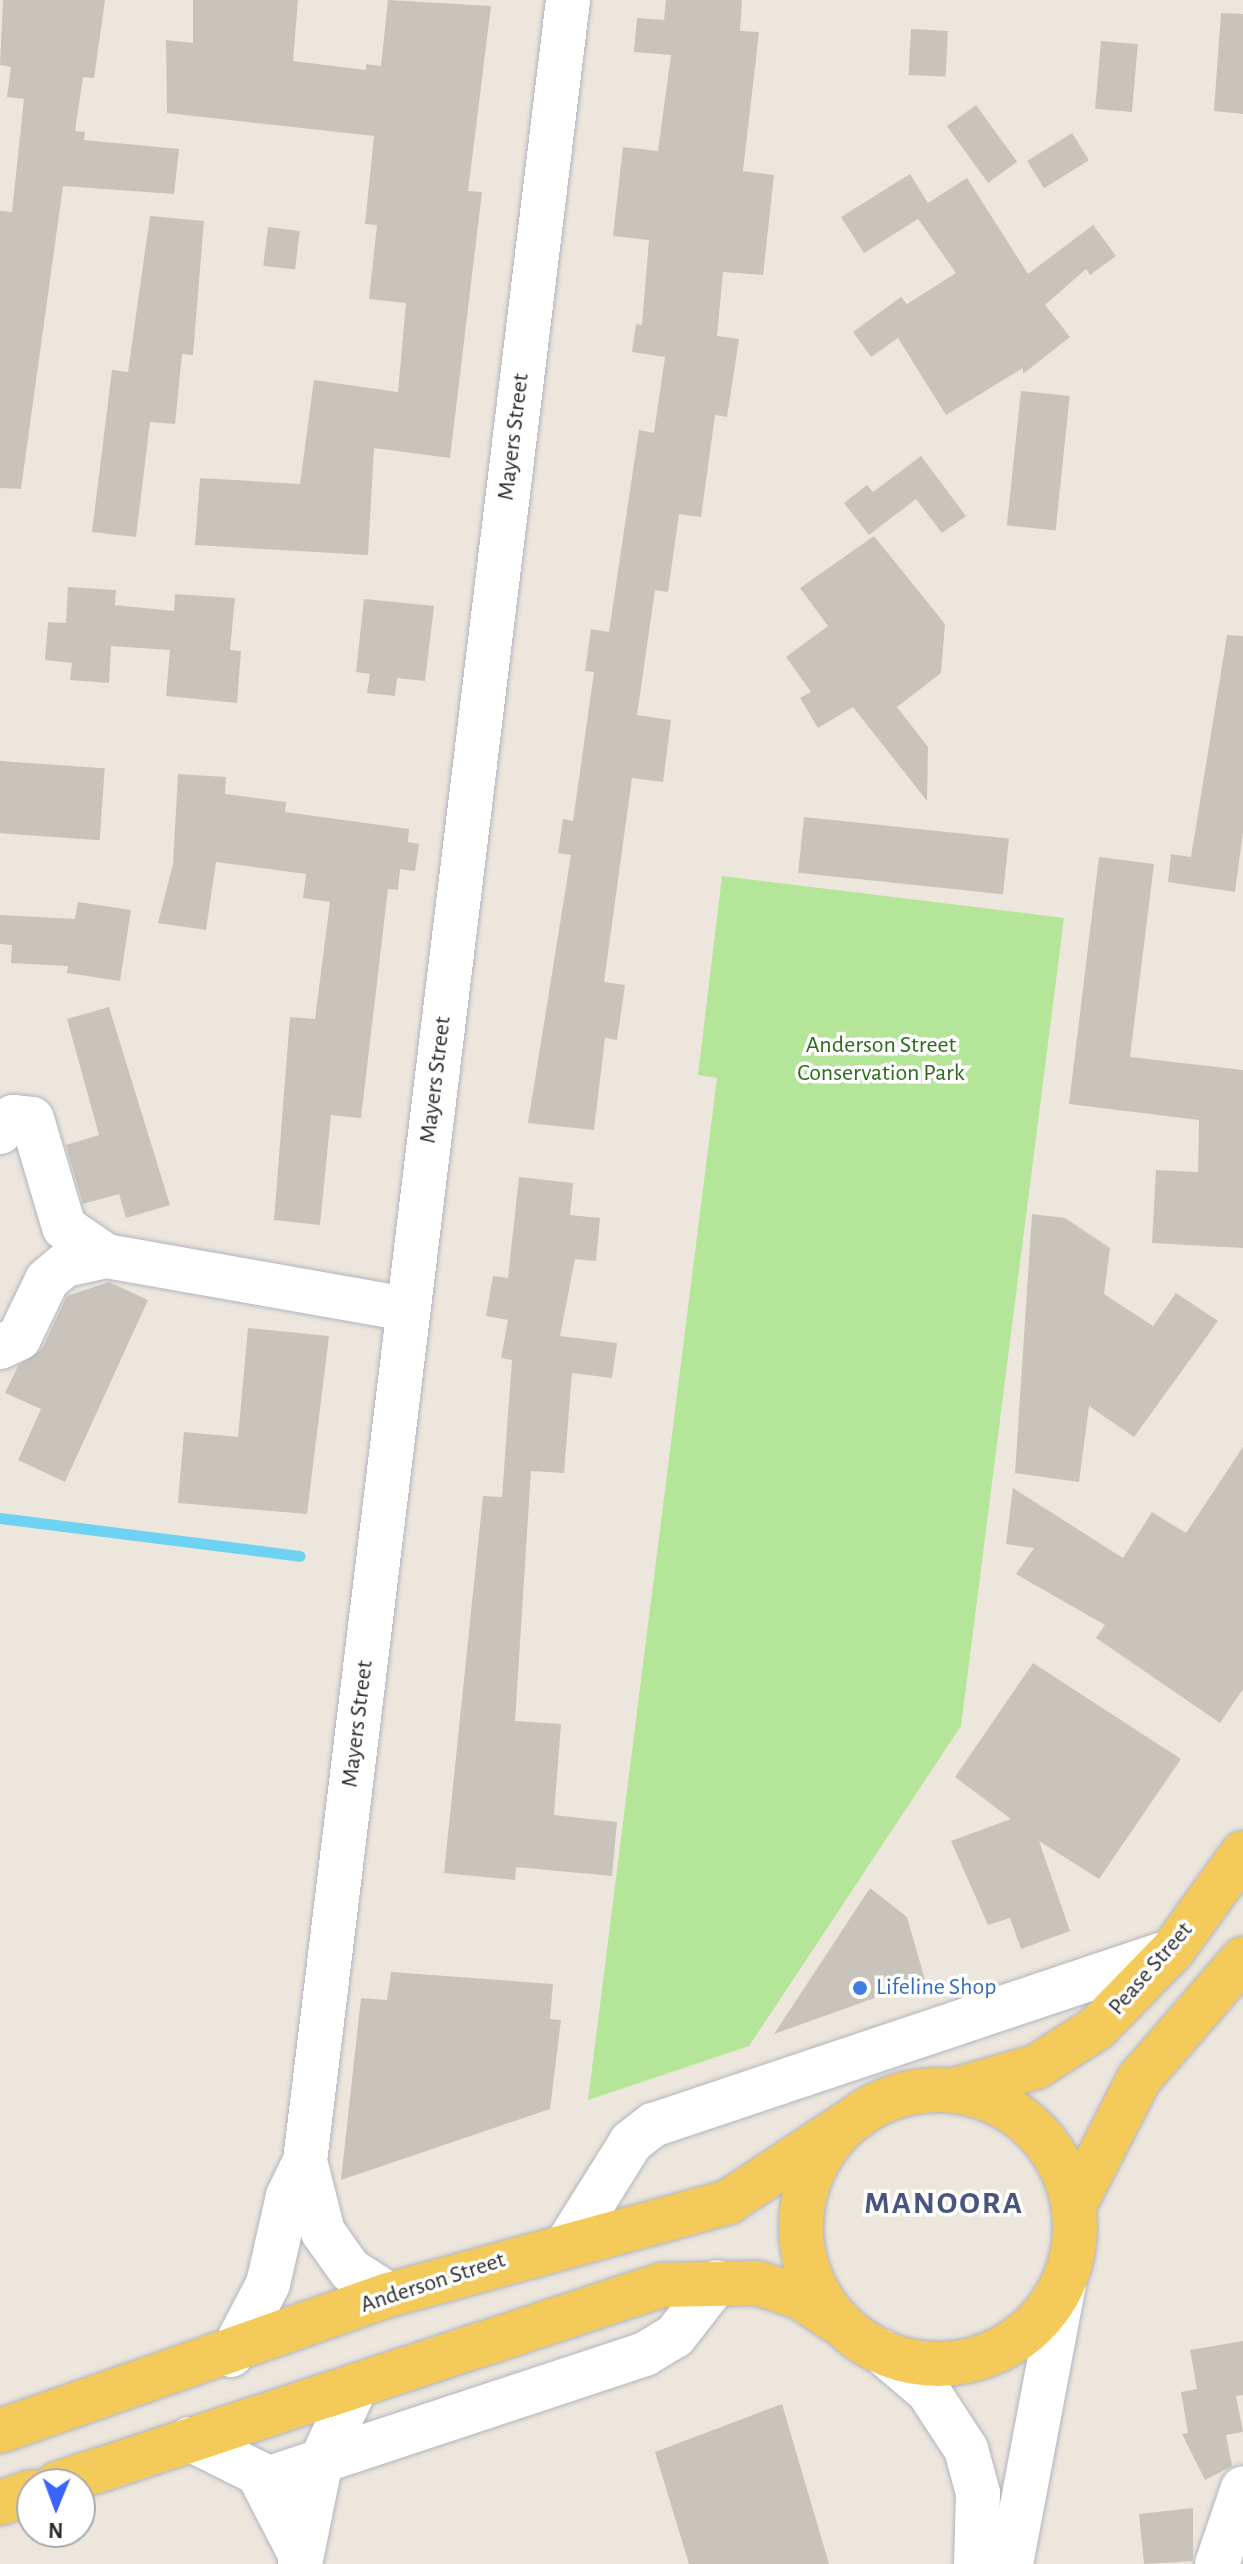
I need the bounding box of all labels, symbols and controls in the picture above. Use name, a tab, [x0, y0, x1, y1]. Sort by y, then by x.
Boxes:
street label: Mayers Street	[492, 372, 536, 502]
street label: Mayers Street	[414, 1015, 458, 1145]
park label: Anderson Street Conservation Park	[797, 1032, 965, 1088]
street label: Mayers Street	[336, 1659, 380, 1789]
street label: Pease Street	[1103, 1917, 1199, 2021]
place label: Lifeline Shop	[876, 1974, 996, 2002]
marker: Lifeline Shop	[851, 1979, 869, 1997]
district label: MANOORA	[864, 2184, 1024, 2222]
street label: Anderson Street	[357, 2246, 509, 2320]
north arrow	[16, 2468, 96, 2548]
text: N	[48, 2519, 63, 2541]

